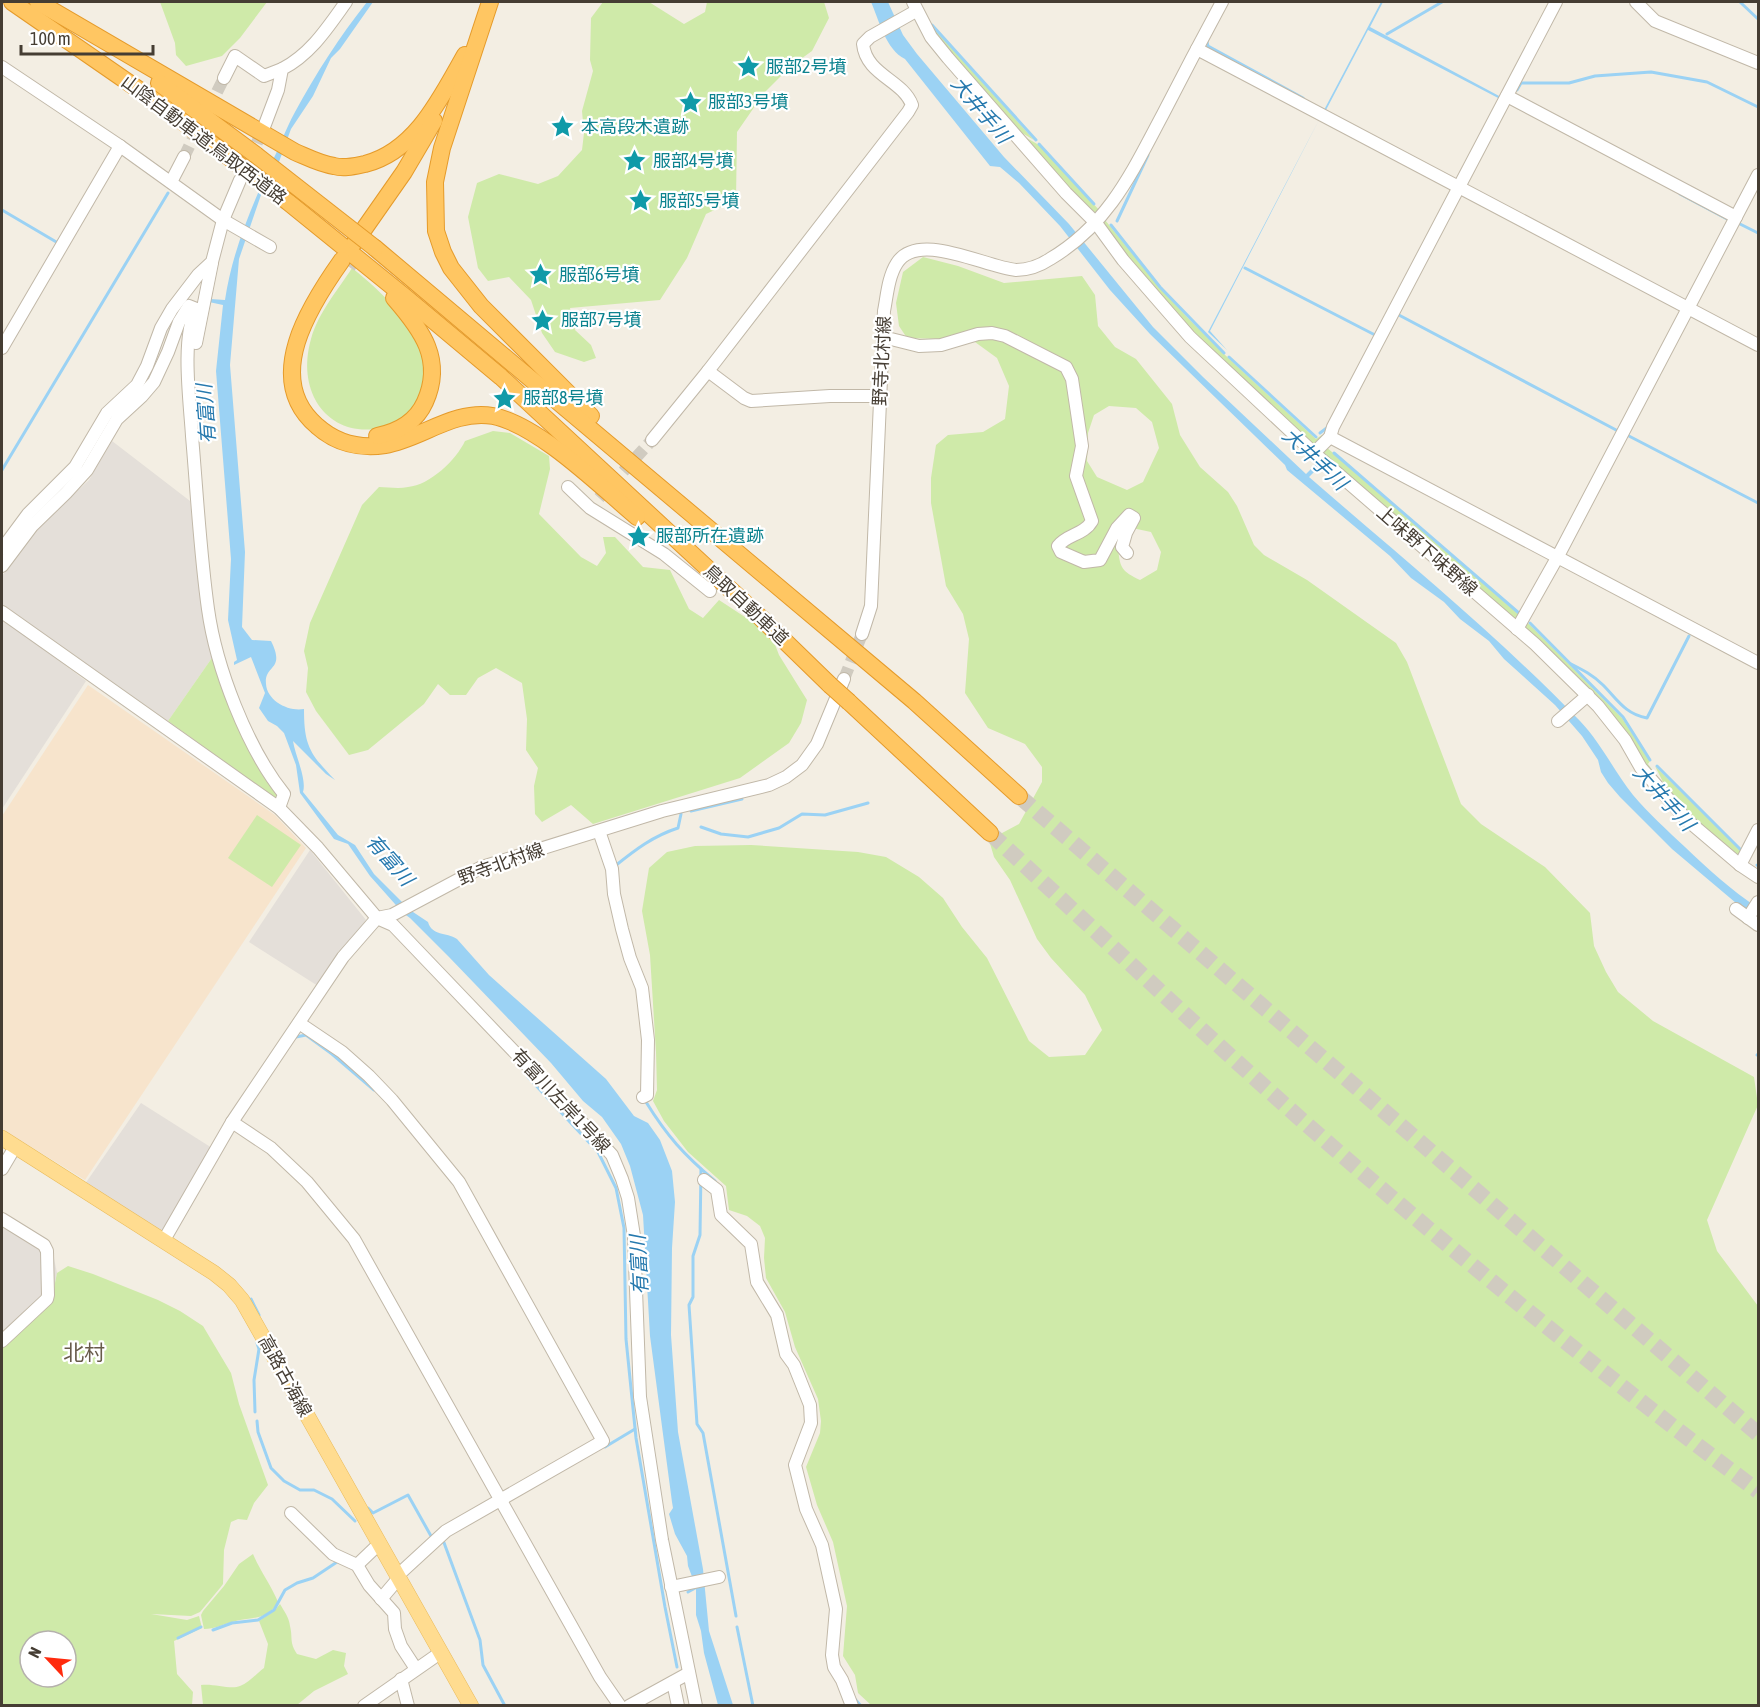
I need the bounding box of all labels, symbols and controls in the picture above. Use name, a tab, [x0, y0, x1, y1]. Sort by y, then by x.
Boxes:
scale bar	[21, 18, 153, 56]
text: 100 m	[30, 28, 71, 49]
place icon: 服部2号墳	[735, 54, 761, 80]
place label: 服部2号墳	[766, 56, 846, 77]
street label: 山陰自動車道;鳥取西道路	[118, 71, 291, 209]
water label: 大井手川	[947, 72, 1017, 149]
place icon: 服部3号墳	[677, 89, 703, 115]
place label: 服部3号墳	[708, 91, 788, 112]
place icon: 本高段木遺跡	[550, 114, 576, 140]
place label: 本高段木遺跡	[581, 116, 689, 137]
place icon: 服部4号墳	[622, 148, 648, 174]
place label: 服部4号墳	[653, 150, 733, 171]
place icon: 服部5号墳	[628, 188, 654, 214]
place label: 服部5号墳	[659, 190, 739, 211]
place icon: 服部6号墳	[528, 262, 554, 288]
place label: 服部6号墳	[559, 264, 639, 285]
place icon: 服部7号墳	[530, 307, 556, 333]
place label: 服部7号墳	[561, 309, 641, 330]
street label: 野寺北村線	[869, 315, 894, 406]
water label: 有富川	[192, 381, 219, 445]
place icon: 服部8号墳	[492, 385, 518, 411]
place label: 服部8号墳	[523, 387, 603, 408]
water label: 大井手川	[1278, 423, 1354, 496]
street label: 上味野下味野線	[1373, 501, 1482, 600]
place icon: 服部所在遺跡	[625, 523, 651, 549]
place label: 服部所在遺跡	[656, 525, 764, 546]
street label: 鳥取自動車道	[700, 560, 793, 649]
water label: 大井手川	[1629, 760, 1701, 837]
water label: 有富川	[362, 829, 420, 891]
street label: 野寺北村線	[455, 838, 547, 889]
street label: 有富川左岸1号線	[508, 1044, 615, 1157]
water label: 有富川	[625, 1232, 652, 1296]
street label: 高路古海線	[254, 1331, 316, 1420]
district label: 北村	[63, 1340, 105, 1364]
north arrow	[18, 1629, 78, 1689]
text: N	[24, 1644, 45, 1661]

